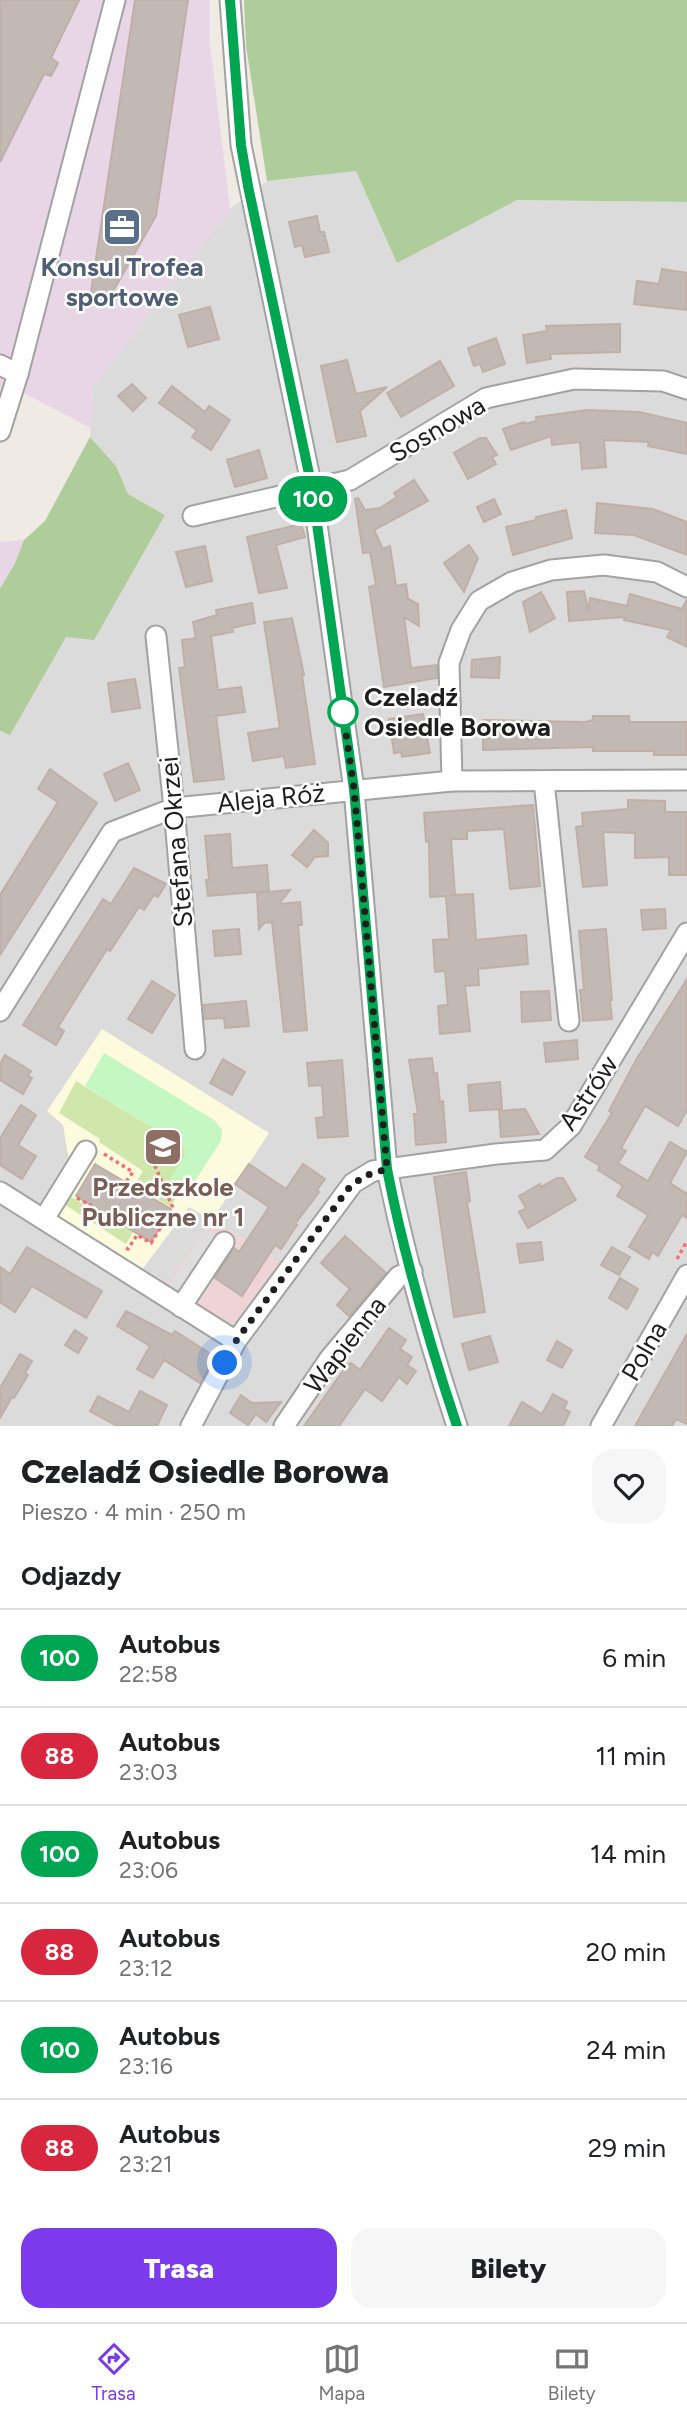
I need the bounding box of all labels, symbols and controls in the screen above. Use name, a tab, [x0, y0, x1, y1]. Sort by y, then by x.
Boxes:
office icon: Konsul Trofea sportowe	[101, 206, 143, 248]
place label: Konsul Trofea sportowe	[40, 251, 204, 313]
street label: Sosnowa	[383, 389, 491, 469]
line badge: 100	[273, 476, 353, 522]
text: 100	[292, 484, 334, 513]
place label: Czeladź Osiedle Borowa	[364, 681, 551, 743]
marker: Czeladź Osiedle Borowa	[328, 697, 358, 727]
street label: Stefana Okrzei	[153, 755, 199, 929]
street label: Aleja Róż	[215, 776, 327, 820]
street label: Astrów	[551, 1049, 625, 1137]
school or university icon: Przedszkole Publiczne nr 1	[142, 1126, 184, 1168]
place label: Przedszkole Publiczne nr 1	[82, 1171, 244, 1233]
street label: Wapienna	[297, 1290, 393, 1400]
street label: Polna	[614, 1316, 674, 1386]
your location	[207, 1345, 242, 1380]
button: heart	[592, 1449, 666, 1523]
text: Czeladź Osiedle Borowa	[21, 1452, 389, 1491]
text: Pieszo · 4 min · 250 m	[21, 1498, 246, 1526]
text: Odjazdy	[21, 1560, 121, 1592]
text: Autobus	[119, 1628, 220, 1660]
text: 6 min	[602, 1642, 666, 1674]
text: 100	[39, 1643, 80, 1672]
text: 22:58	[119, 1660, 178, 1688]
text: Autobus	[119, 1726, 220, 1758]
text: 11 min	[595, 1740, 666, 1772]
text: 88	[45, 1741, 74, 1770]
text: 23:03	[119, 1758, 177, 1786]
text: Autobus	[119, 1824, 220, 1856]
text: 14 min	[590, 1838, 666, 1870]
text: 100	[39, 1839, 80, 1868]
text: 23:06	[119, 1856, 178, 1884]
text: Autobus	[119, 1922, 220, 1954]
text: 20 min	[586, 1936, 666, 1968]
text: 88	[45, 1937, 74, 1966]
text: 23:12	[119, 1954, 173, 1982]
text: Autobus	[119, 2020, 220, 2052]
text: 24 min	[586, 2034, 666, 2066]
text: 100	[39, 2035, 80, 2064]
text: 23:16	[119, 2052, 173, 2080]
text: Autobus	[119, 2118, 220, 2150]
text: 29 min	[588, 2132, 666, 2164]
text: 88	[45, 2133, 74, 2162]
text: 23:21	[119, 2150, 173, 2178]
button: Trasa	[21, 2228, 337, 2308]
button: Bilety	[351, 2228, 666, 2308]
tab: Trasa	[91, 2340, 136, 2405]
tab: Mapa	[318, 2340, 365, 2405]
tab: Bilety	[548, 2340, 596, 2405]

